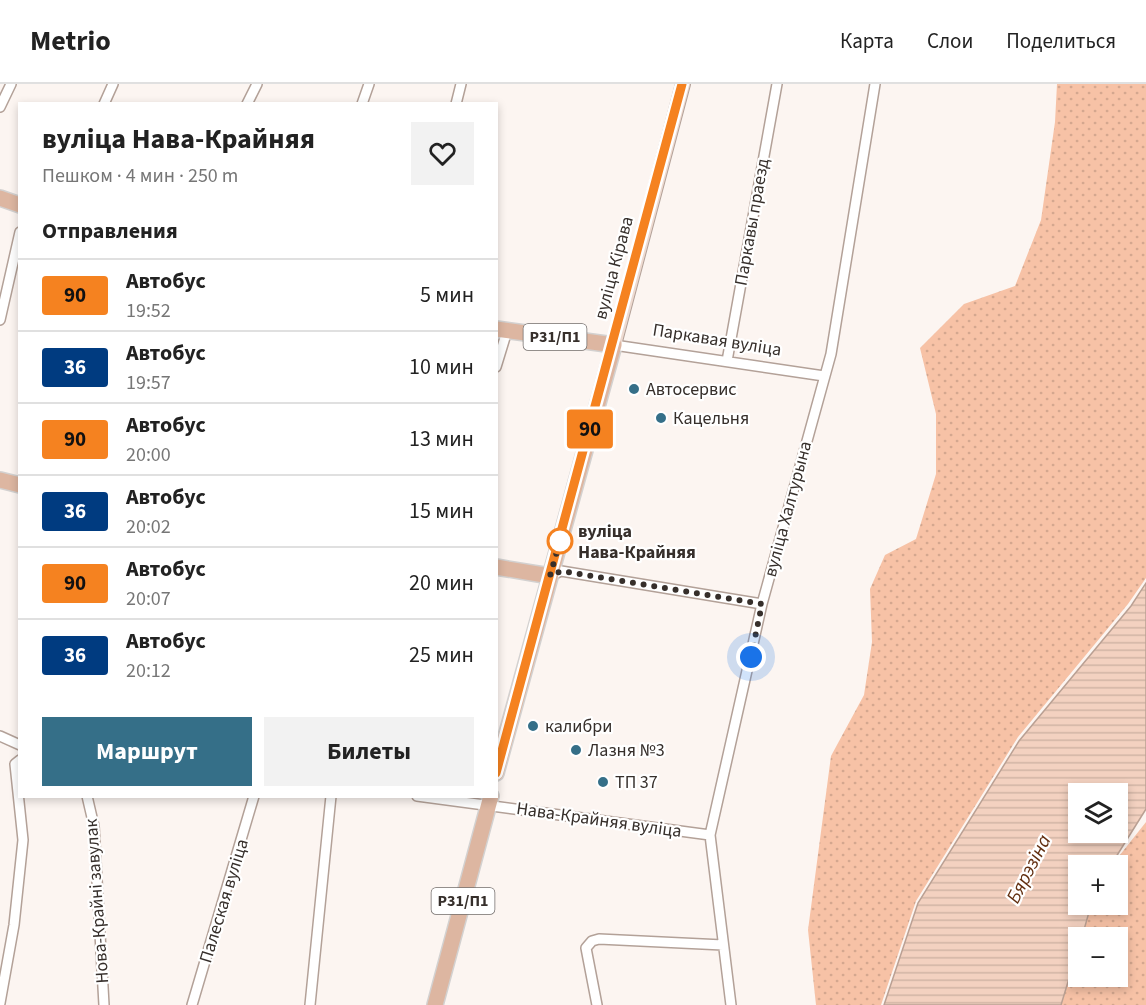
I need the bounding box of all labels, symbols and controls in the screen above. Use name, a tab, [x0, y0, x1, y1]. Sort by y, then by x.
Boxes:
text: Metrio	[30, 21, 111, 61]
text: Карта	[840, 26, 894, 56]
text: Слои	[927, 26, 973, 56]
text: Поделиться	[1006, 26, 1116, 56]
text: вуліца Нава-Крайняя	[42, 119, 315, 159]
button: heart	[411, 122, 474, 185]
street label: Паркавы праезд	[729, 156, 776, 288]
text: Пешком · 4 мин · 250 m	[42, 162, 238, 190]
street label: вуліца Кірава	[588, 214, 640, 322]
text: Отправления	[42, 215, 178, 247]
text: Автобус	[126, 265, 206, 297]
text: 5 мин	[420, 279, 474, 311]
text: 90	[64, 280, 86, 310]
text: 19:52	[126, 297, 171, 325]
street label: Паркавая вуліца	[651, 317, 783, 363]
road number: Р31/П1	[524, 324, 586, 350]
text: Автобус	[126, 337, 206, 369]
text: 10 мин	[409, 351, 474, 383]
text: 36	[64, 352, 86, 382]
text: 19:57	[126, 369, 171, 397]
place label: Автосервис	[646, 377, 737, 402]
marker: Автосервис	[627, 382, 641, 396]
place label: Кацельня	[673, 406, 749, 431]
text: Автобус	[126, 409, 206, 441]
line badge: 90	[563, 410, 617, 448]
marker: Кацельня	[654, 411, 668, 425]
text: 90	[579, 414, 601, 444]
text: 13 мин	[409, 423, 474, 455]
text: 90	[64, 424, 86, 454]
street label: вуліца Халтурына	[758, 438, 818, 580]
text: 20:00	[126, 441, 171, 469]
text: Автобус	[126, 481, 206, 513]
text: 15 мин	[409, 495, 474, 527]
text: 36	[64, 496, 86, 526]
text: 20:02	[126, 513, 171, 541]
place label: вуліца Нава-Крайняя	[578, 519, 696, 565]
marker: вуліца Нава-Крайняя	[547, 528, 573, 554]
text: Автобус	[126, 553, 206, 585]
text: 20 мин	[409, 567, 474, 599]
text: 90	[64, 568, 86, 598]
text: 20:07	[126, 585, 171, 613]
text: Автобус	[126, 625, 206, 657]
text: 25 мин	[409, 639, 474, 671]
text: 36	[64, 640, 86, 670]
your location	[736, 642, 766, 672]
text: 20:12	[126, 657, 171, 685]
place label: калибри	[545, 714, 612, 739]
button: Маршрут	[42, 717, 252, 786]
button: Билеты	[264, 717, 474, 786]
marker: калибри	[526, 719, 540, 733]
place label: Лазня №3	[588, 738, 665, 763]
marker: Лазня №3	[569, 743, 583, 757]
place label: ТП 37	[615, 770, 658, 795]
marker: ТП 37	[596, 775, 610, 789]
map controls	[1068, 783, 1128, 987]
button: layers	[1068, 783, 1128, 843]
street label: Нава-Крайняя вуліца	[515, 796, 683, 844]
street label: Нова-Крайні завулак	[79, 818, 115, 984]
water label: Бярэзіна	[1000, 829, 1058, 908]
street label: Палеская вуліца	[193, 836, 255, 966]
button: +	[1068, 855, 1128, 915]
road number: Р31/П1	[432, 888, 494, 914]
button: −	[1068, 927, 1128, 987]

